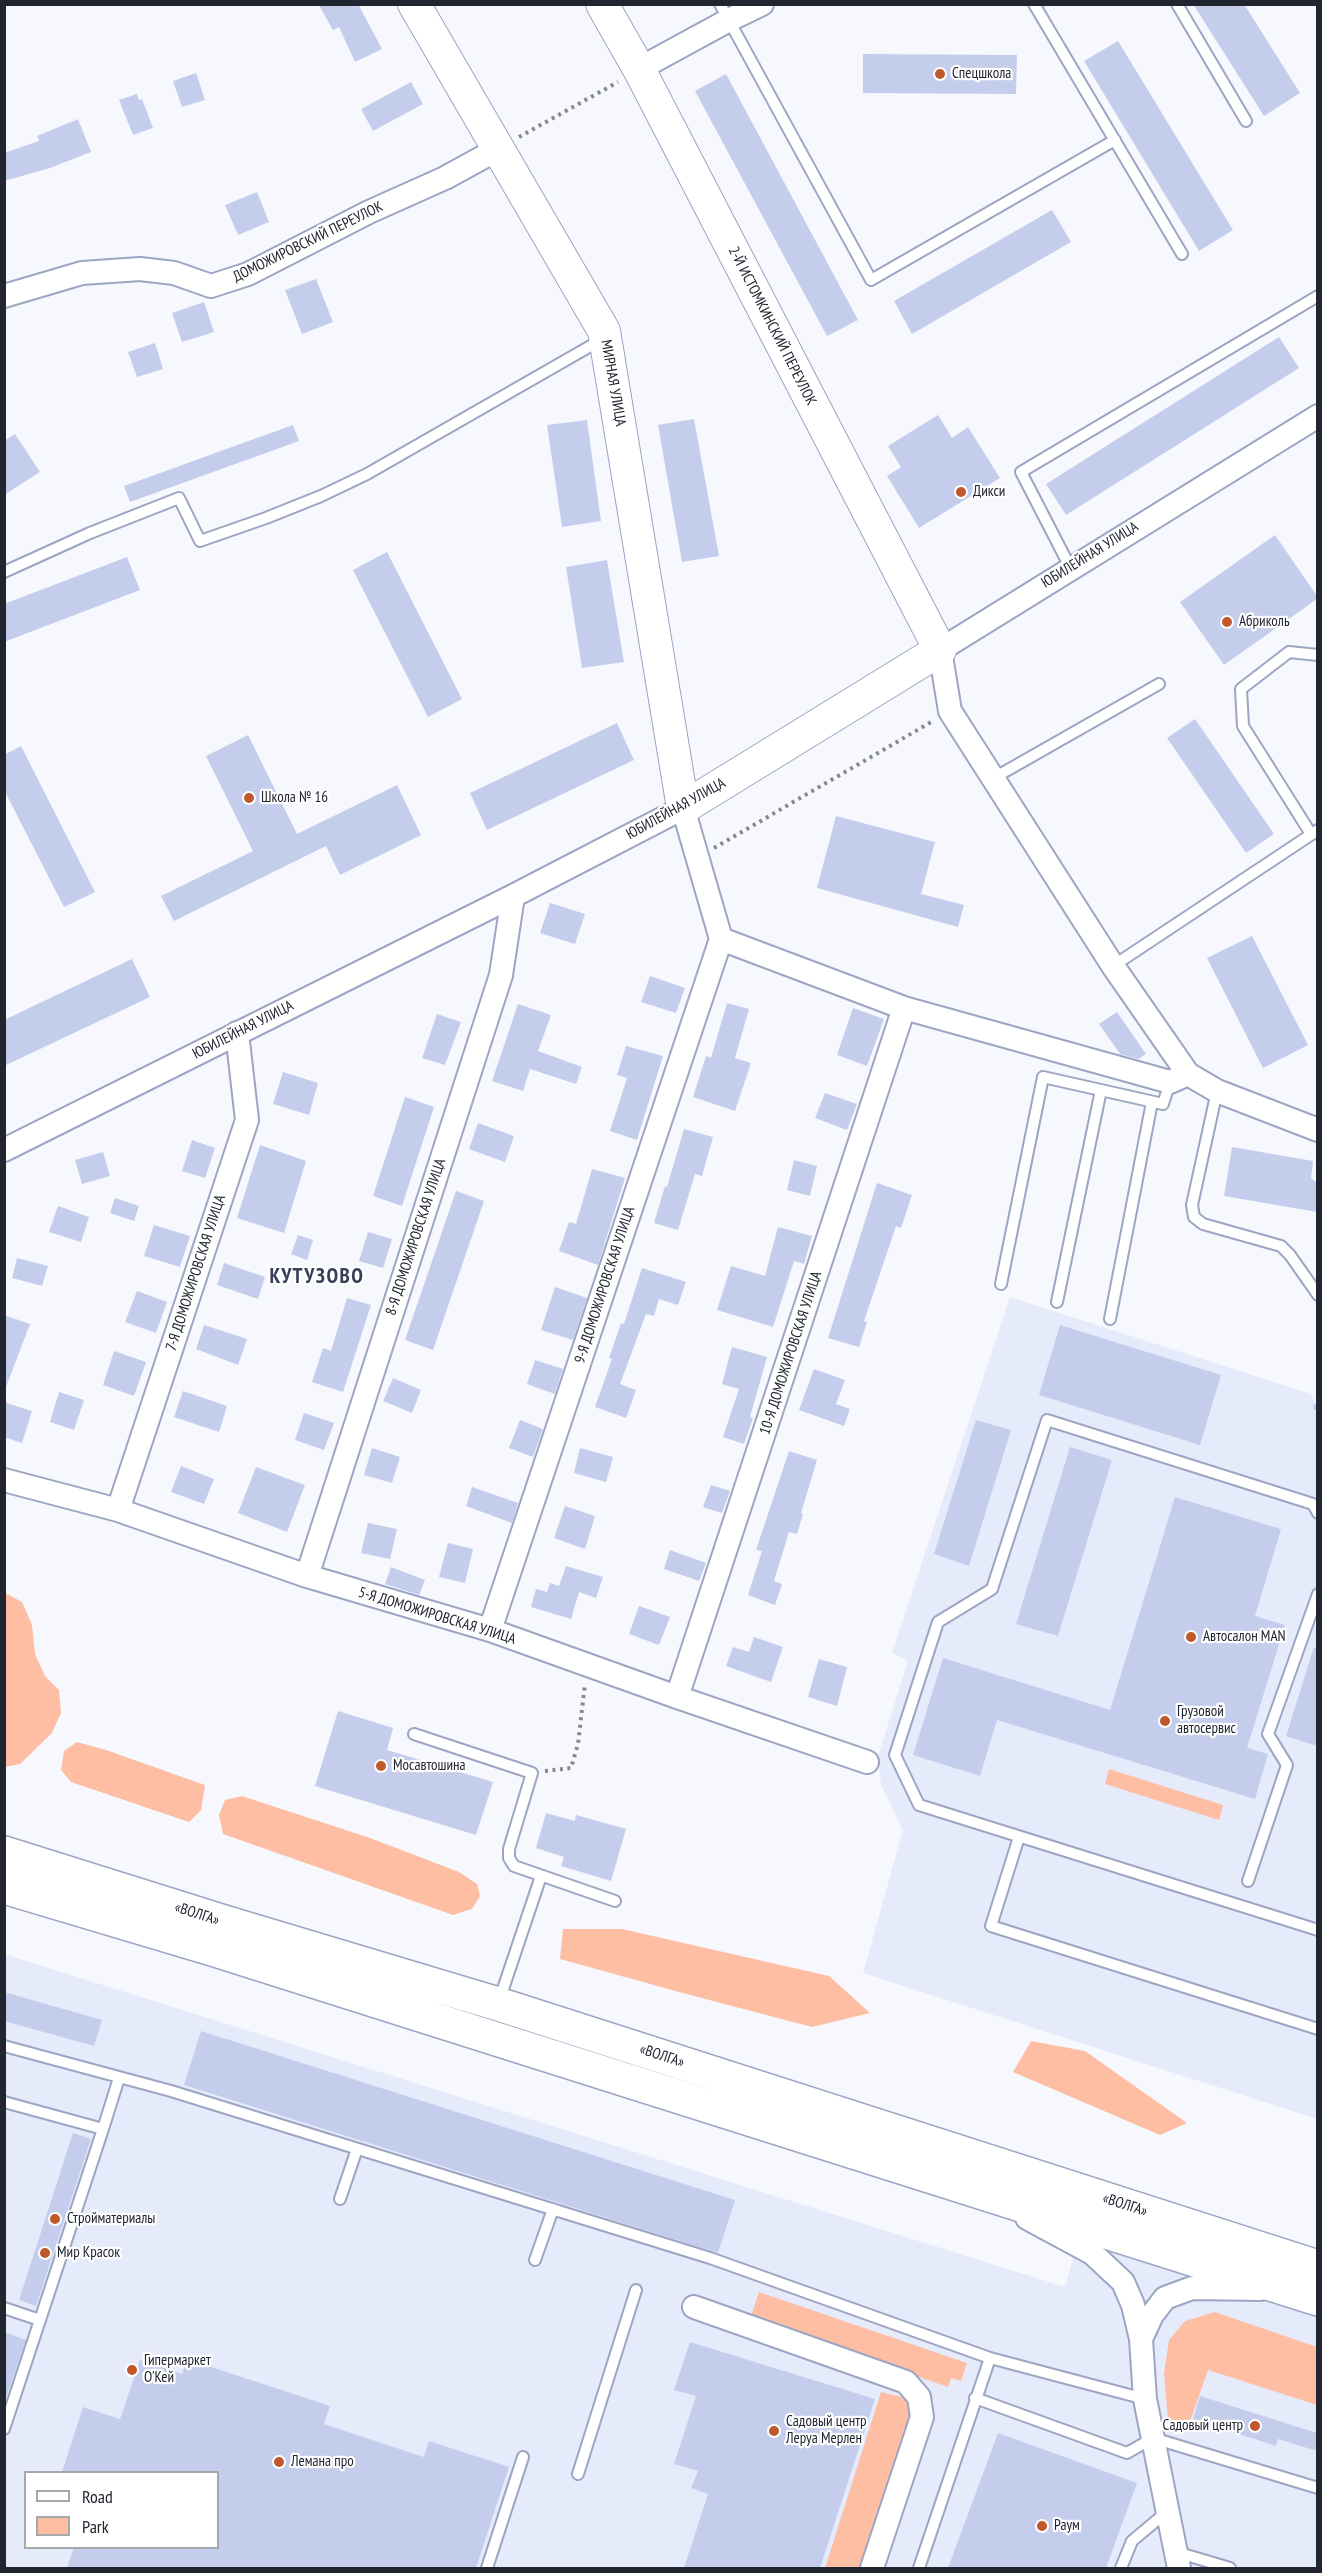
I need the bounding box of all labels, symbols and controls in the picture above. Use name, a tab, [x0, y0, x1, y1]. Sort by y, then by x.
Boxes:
place label: Спецшкола	[952, 65, 1011, 83]
marker: Спецшкола	[933, 67, 947, 81]
street label: ДОМОЖИРОВСКИЙ ПЕРЕУЛОК	[230, 198, 386, 286]
street label: 2-Й ИСТОМКИНСКИЙ ПЕРЕУЛОК	[724, 244, 820, 408]
street label: МИРНАЯ УЛИЦА	[597, 338, 629, 428]
place label: Дикси	[973, 483, 1005, 501]
marker: Дикси	[954, 485, 968, 499]
street label: ЮБИЛЕЙНАЯ УЛИЦА	[1038, 518, 1142, 592]
place label: Абриколь	[1239, 613, 1290, 631]
marker: Абриколь	[1220, 615, 1234, 629]
street label: ЮБИЛЕЙНАЯ УЛИЦА	[623, 774, 729, 844]
place label: Школа № 16	[261, 789, 328, 807]
marker: Школа № 16	[242, 791, 256, 805]
street label: ЮБИЛЕЙНАЯ УЛИЦА	[190, 997, 296, 1063]
street label: 8-Я ДОМОЖИРОВСКАЯ УЛИЦА	[382, 1156, 450, 1318]
street label: 7-Я ДОМОЖИРОВСКАЯ УЛИЦА	[162, 1193, 230, 1353]
street label: 9-Я ДОМОЖИРОВСКАЯ УЛИЦА	[571, 1204, 639, 1366]
district label: КУТУЗОВО	[270, 1264, 364, 1290]
street label: 10-Я ДОМОЖИРОВСКАЯ УЛИЦА	[756, 1269, 826, 1437]
street label: 5-Я ДОМОЖИРОВСКАЯ УЛИЦА	[356, 1583, 518, 1649]
place label: Автосалон MAN	[1203, 1628, 1286, 1646]
marker: Автосалон MAN	[1184, 1630, 1198, 1644]
place label: Грузовой автосервис	[1177, 1703, 1236, 1738]
marker: Грузовой автосервис	[1158, 1714, 1172, 1728]
place label: Мосавтошина	[393, 1757, 466, 1775]
marker: Мосавтошина	[374, 1759, 388, 1773]
street label: «ВОЛГА»	[172, 1898, 222, 1930]
street label: «ВОЛГА»	[637, 2040, 687, 2072]
street label: «ВОЛГА»	[1100, 2189, 1150, 2221]
place label: Стройматериалы	[67, 2210, 155, 2228]
marker: Стройматериалы	[48, 2212, 62, 2226]
place label: Мир Красок	[57, 2244, 120, 2262]
marker: Мир Красок	[38, 2246, 52, 2260]
place label: Гипермаркет О'Кей	[144, 2352, 211, 2387]
marker: Гипермаркет О'Кей	[125, 2363, 139, 2377]
place label: Садовый центр Леруа Мерлен	[786, 2413, 866, 2448]
place label: Садовый центр	[1163, 2417, 1243, 2435]
marker: Садовый центр	[1248, 2419, 1262, 2433]
marker: Садовый центр Леруа Мерлен	[767, 2424, 781, 2438]
place label: Лемана про	[291, 2453, 354, 2471]
marker: Лемана про	[272, 2455, 286, 2469]
legend	[24, 2471, 219, 2549]
text: Road	[82, 2485, 113, 2508]
text: Park	[82, 2515, 109, 2538]
place label: Раум	[1054, 2517, 1080, 2535]
marker: Раум	[1035, 2519, 1049, 2533]

